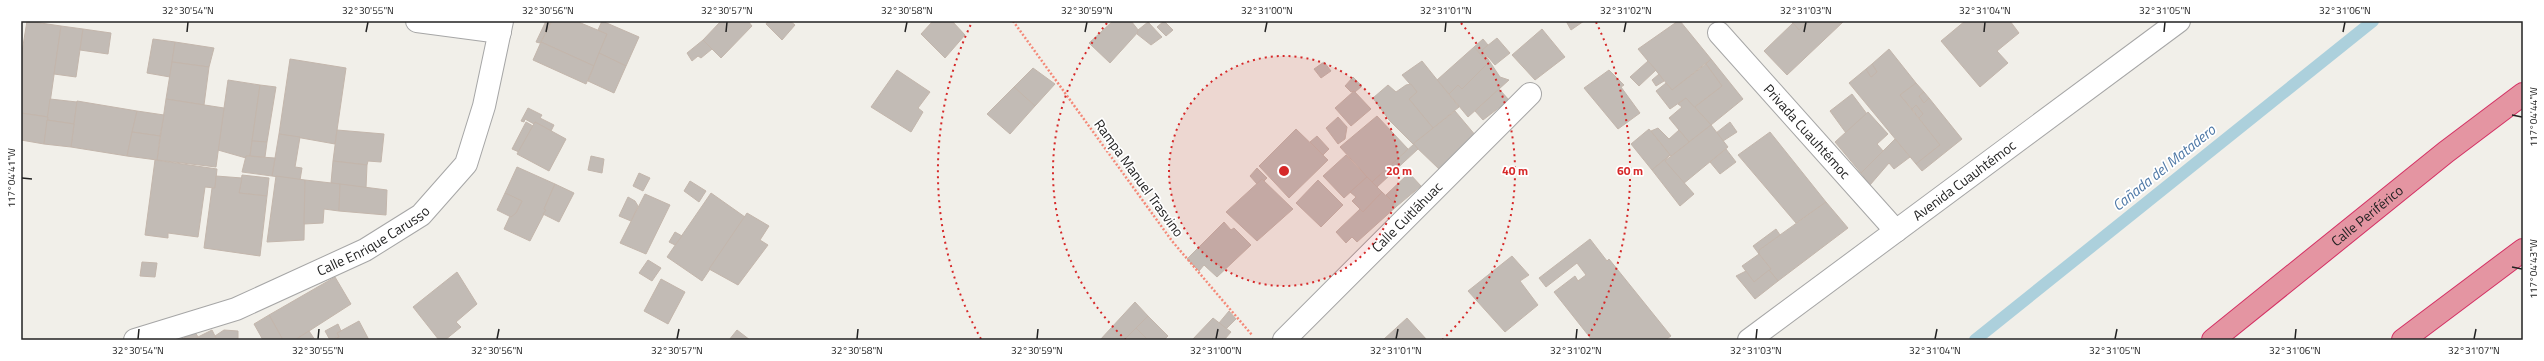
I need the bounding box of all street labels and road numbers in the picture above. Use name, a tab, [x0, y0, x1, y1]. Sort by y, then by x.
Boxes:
street label: Privada Cuauhtémoc	[1759, 79, 1856, 183]
street label: Rampa Manuel Trasvino	[1089, 114, 1189, 241]
street label: Avenida Cuauhtémoc	[1908, 135, 2020, 225]
street label: Calle Cuitláhuac	[1367, 176, 1447, 257]
street label: Calle Periférico	[2326, 180, 2407, 251]
street label: Calle Enrique Carusso	[313, 201, 434, 281]

